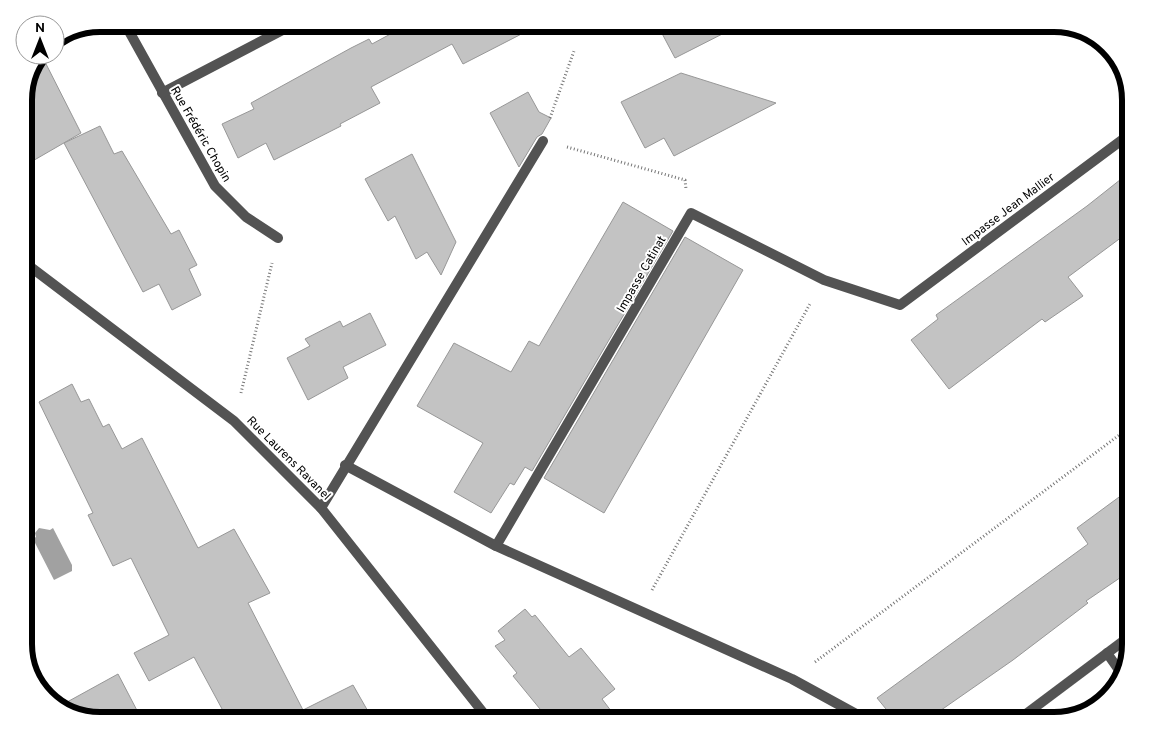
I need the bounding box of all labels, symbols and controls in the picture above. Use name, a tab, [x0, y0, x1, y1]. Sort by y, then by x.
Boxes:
north arrow	[15, 15, 65, 65]
text: N	[35, 20, 45, 37]
street label: Rue Frédéric Chopin	[166, 84, 234, 185]
street label: Impasse Jean Mallier	[959, 169, 1059, 250]
street label: Impasse Catinat	[613, 233, 670, 316]
street label: Rue Laurens Ravanel	[243, 413, 334, 504]

